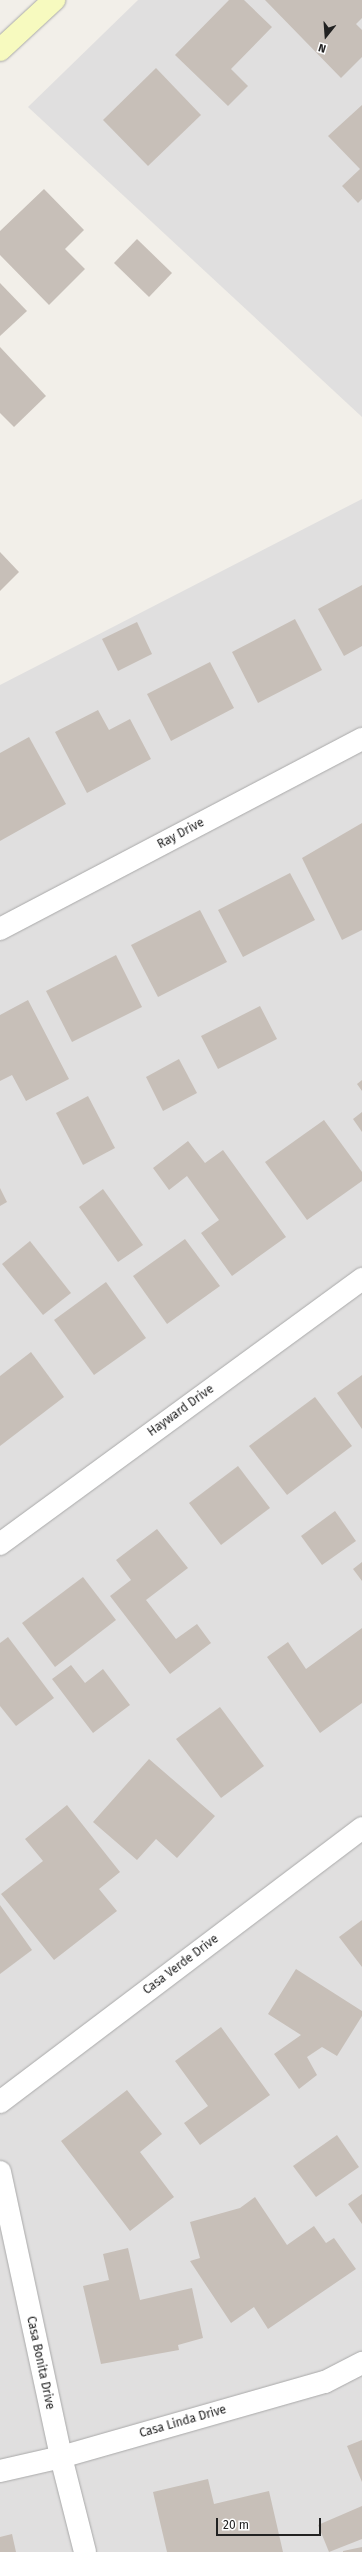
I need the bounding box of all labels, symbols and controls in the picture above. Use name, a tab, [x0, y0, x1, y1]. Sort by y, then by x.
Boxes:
north arrow	[306, 16, 346, 56]
text: N	[317, 41, 328, 55]
street label: Ray Drive	[155, 816, 207, 852]
street label: Hayward Drive	[145, 1382, 217, 1440]
street label: Casa Verde Drive	[141, 1932, 221, 1998]
street label: Casa Bonita Drive	[23, 2315, 57, 2411]
street label: Casa Linda Drive	[138, 2403, 228, 2441]
scale bar	[218, 2510, 323, 2536]
text: 20 m	[223, 2518, 249, 2532]

